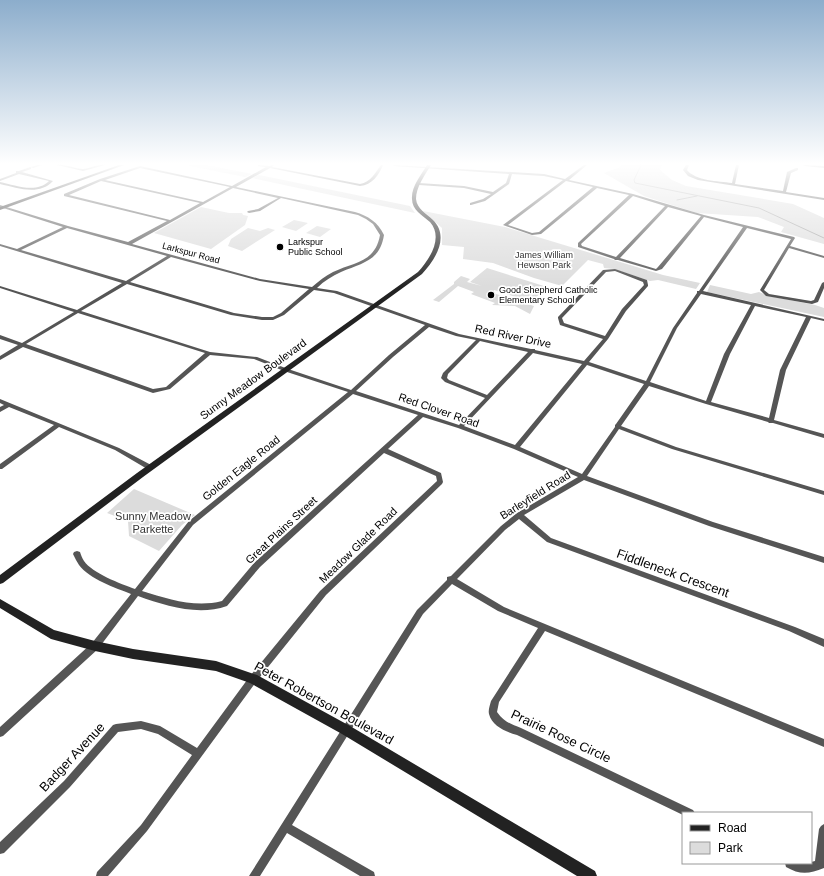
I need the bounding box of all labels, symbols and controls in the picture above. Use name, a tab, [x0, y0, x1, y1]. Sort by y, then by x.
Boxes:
place label: Larkspur Public School	[288, 237, 343, 257]
street label: Larkspur Road	[161, 241, 221, 265]
marker: Larkspur Public School	[275, 242, 285, 252]
park label: James William Hewson Park	[515, 250, 573, 270]
place label: Good Shepherd Catholic Elementary School	[499, 285, 598, 305]
marker: Good Shepherd Catholic Elementary School	[486, 290, 496, 300]
street label: Red River Drive	[474, 322, 552, 350]
street label: Sunny Meadow Boulevard	[198, 336, 308, 422]
street label: Red Clover Road	[397, 391, 481, 429]
street label: Golden Eagle Road	[200, 433, 282, 503]
street label: Barleyfield Road	[498, 469, 572, 521]
street label: Great Plains Street	[243, 494, 319, 566]
street label: Meadow Glade Road	[317, 505, 399, 585]
park label: Sunny Meadow Parkette	[115, 510, 191, 535]
street label: Fiddleneck Crescent	[615, 546, 732, 600]
street label: Peter Robertson Boulevard	[252, 658, 396, 748]
street label: Prairie Rose Circle	[509, 706, 613, 766]
street label: Badger Avenue	[36, 719, 108, 795]
legend	[682, 812, 812, 864]
text: Road	[718, 821, 747, 835]
text: Park	[718, 841, 744, 855]

